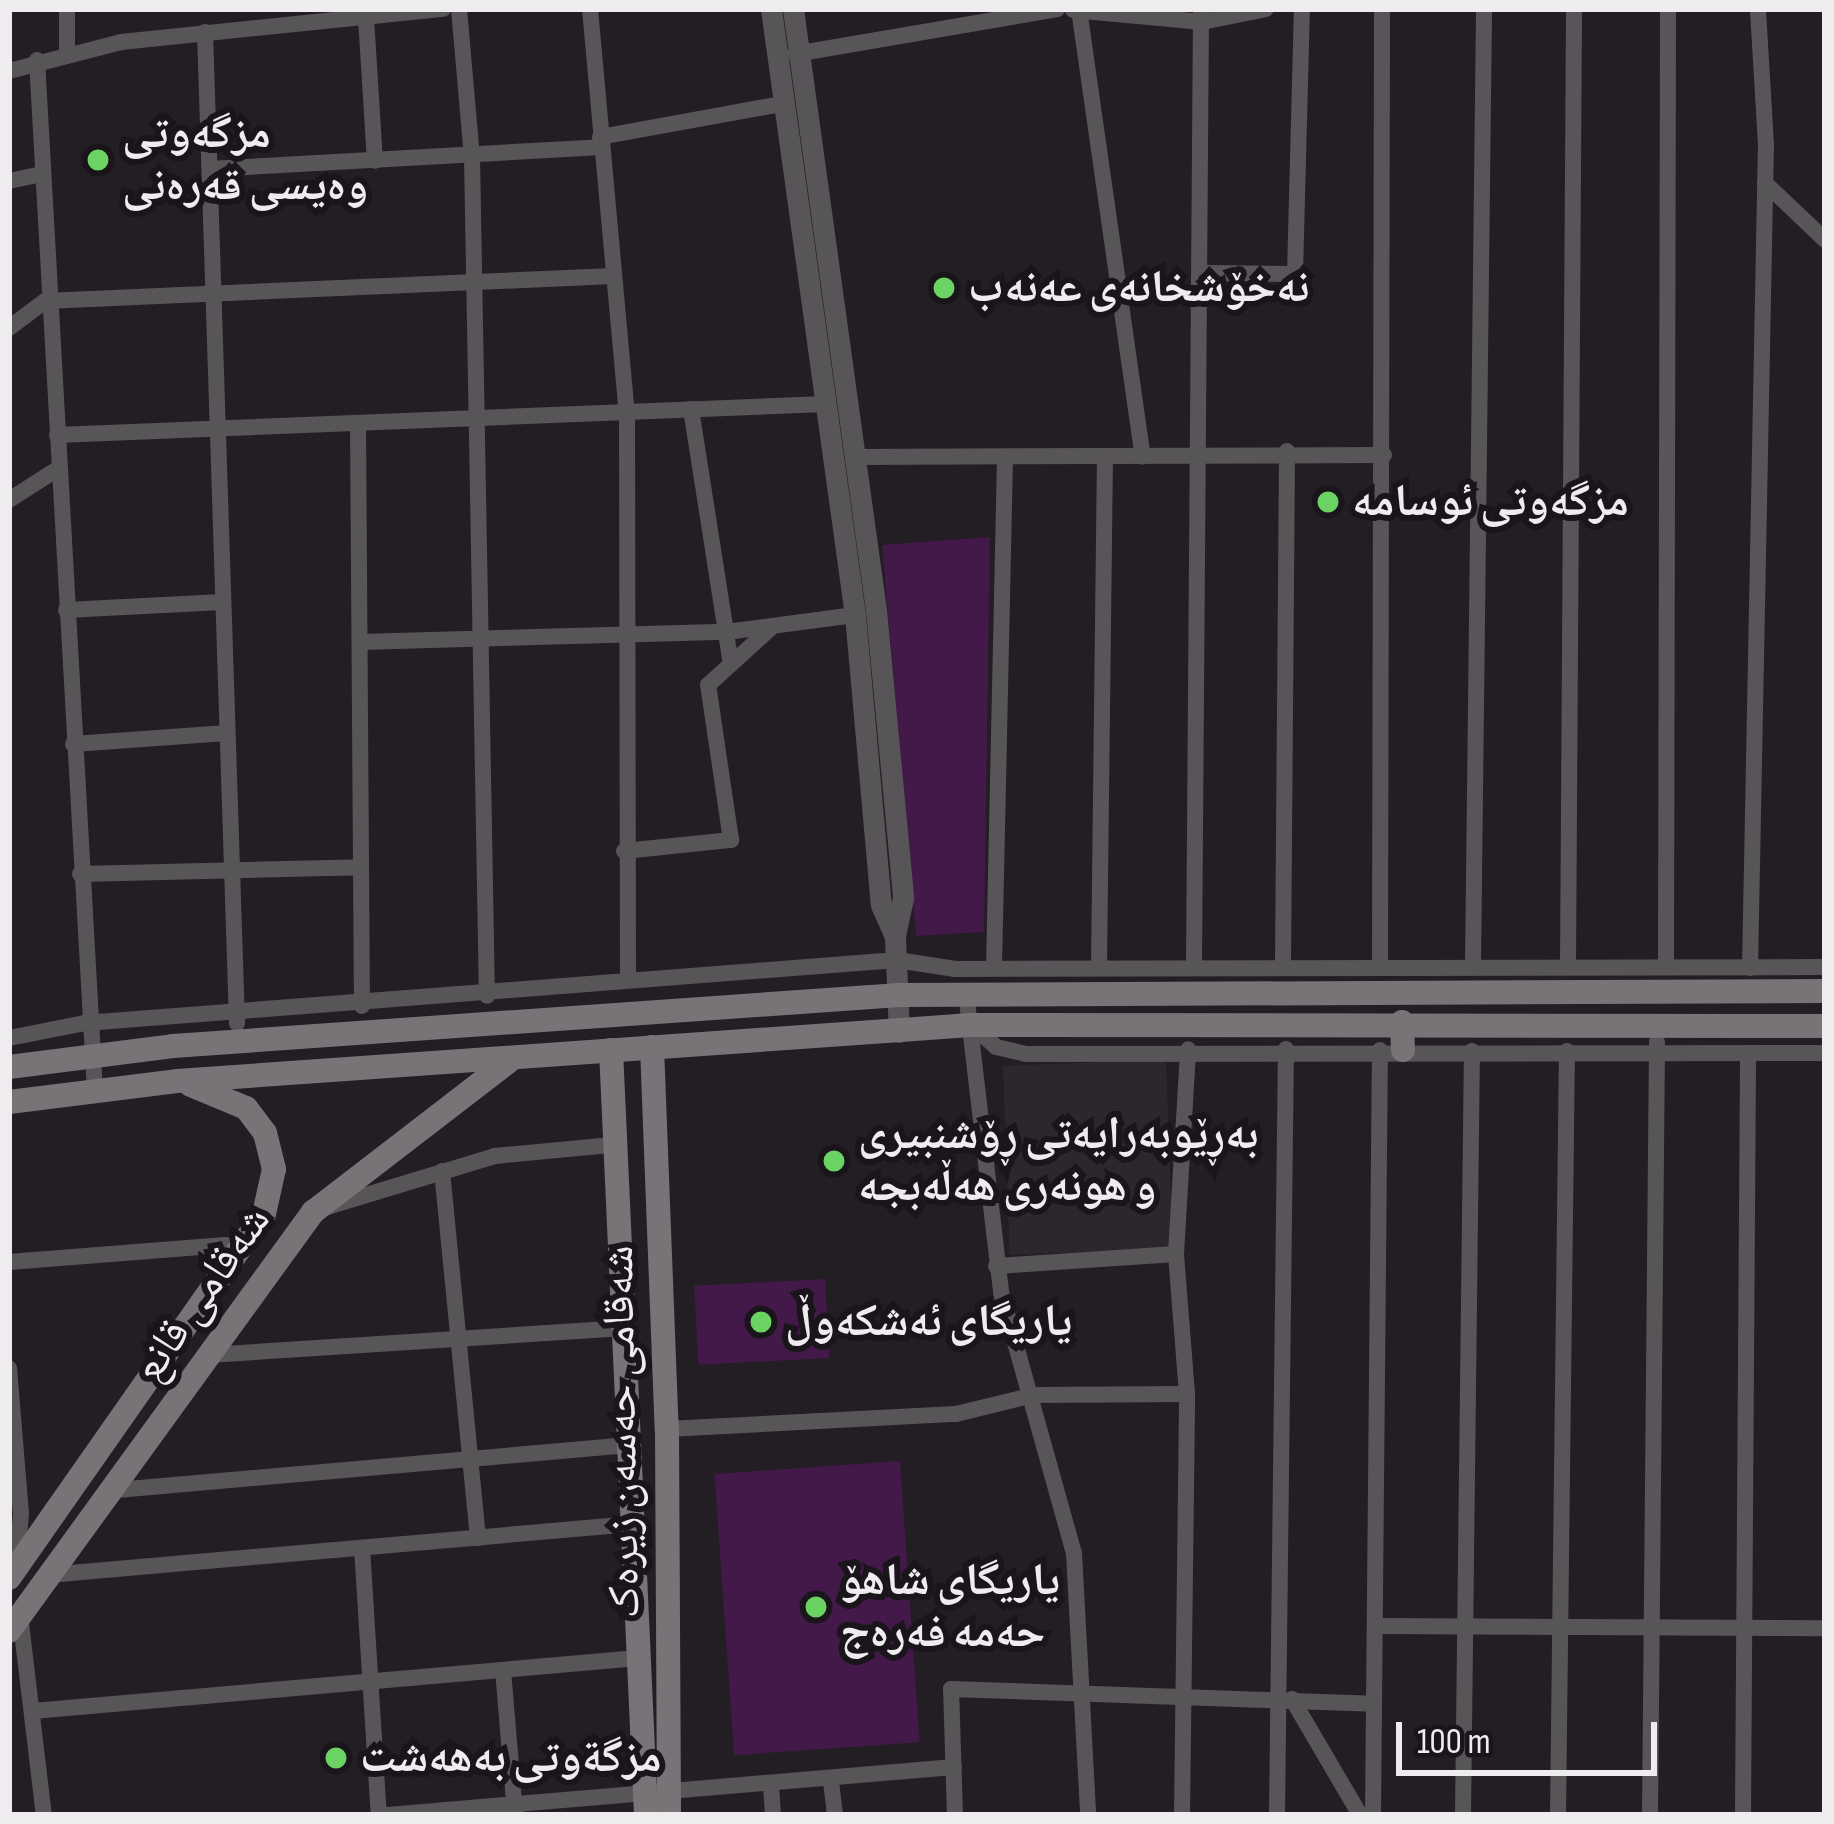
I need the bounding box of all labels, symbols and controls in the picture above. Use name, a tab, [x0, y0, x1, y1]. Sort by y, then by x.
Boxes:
place label: مزگەوتی وەیسی قەرەنی	[122, 107, 368, 213]
marker: مزگەوتی وەیسی قەرەنی	[85, 147, 111, 173]
place label: نەخۆشخانەی عەنەب	[968, 261, 1309, 315]
marker: نەخۆشخانەی عەنەب	[931, 275, 957, 301]
place label: مزگەوتی ئوسامە	[1352, 475, 1629, 529]
marker: مزگەوتی ئوسامە	[1315, 489, 1341, 515]
place label: بەڕێوبەرایەتی ڕۆشنبیری و هونەری هەڵەبجە	[858, 1108, 1258, 1214]
marker: بەڕێوبەرایەتی ڕۆشنبیری و هونەری هەڵەبجە	[821, 1148, 847, 1174]
street label: شەقامی قانع	[122, 1195, 282, 1393]
street label: شەقامی حەسەن زیرەک	[592, 1245, 652, 1619]
place label: یاریگای ئەشکەوڵ	[785, 1295, 1072, 1349]
marker: یاریگای ئەشکەوڵ	[748, 1309, 774, 1335]
place label: یاریگای شاهۆ حەمە فەرەج	[840, 1554, 1060, 1660]
marker: یاریگای شاهۆ حەمە فەرەج	[803, 1594, 829, 1620]
scale bar	[1402, 1698, 1663, 1772]
text: 100 m	[1417, 1721, 1491, 1764]
place label: مزگةوتى بەھەشت	[360, 1731, 662, 1785]
marker: مزگةوتى بەھەشت	[323, 1745, 349, 1771]

